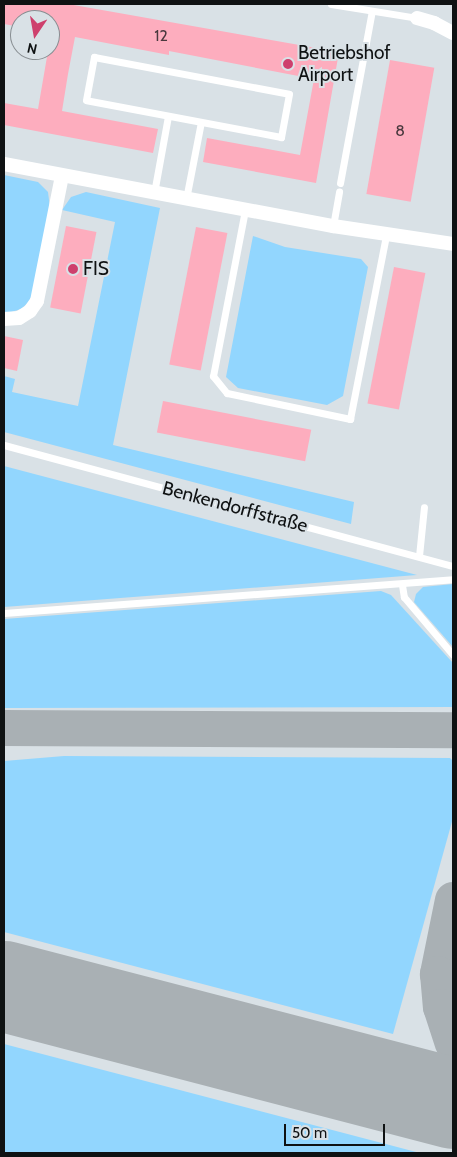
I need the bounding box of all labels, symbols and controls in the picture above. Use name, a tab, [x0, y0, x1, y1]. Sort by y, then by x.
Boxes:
north arrow	[10, 10, 60, 60]
house number: 12	[154, 26, 168, 46]
text: N	[25, 39, 39, 59]
place label: Betriebshof Airport	[298, 42, 391, 86]
marker: Betriebshof Airport	[282, 58, 294, 70]
house number: 8	[395, 121, 405, 141]
place label: FIS	[83, 258, 109, 280]
marker: FIS	[67, 263, 79, 275]
street label: Benkendorffstraße	[160, 477, 310, 537]
scale bar	[287, 1114, 388, 1146]
text: 50 m	[292, 1124, 327, 1142]

